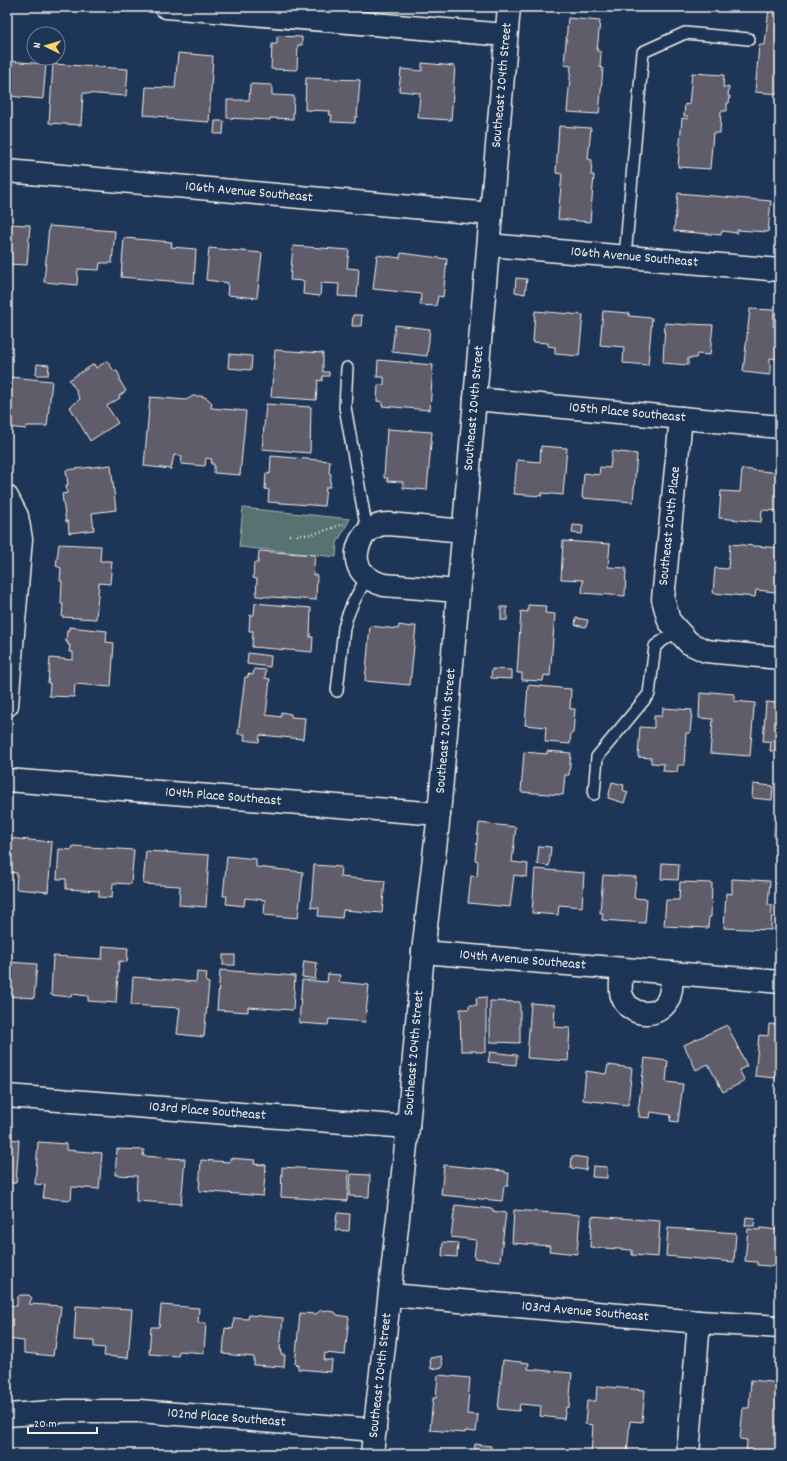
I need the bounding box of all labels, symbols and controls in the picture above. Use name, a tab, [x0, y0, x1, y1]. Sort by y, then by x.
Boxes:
street label: Southeast 204th Street	[487, 22, 518, 149]
north arrow	[26, 26, 66, 66]
text: N	[30, 41, 46, 49]
street label: 106th Avenue Southeast	[184, 177, 314, 208]
street label: 106th Avenue Southeast	[570, 242, 699, 273]
street label: Southeast 204th Street	[459, 345, 490, 471]
street label: 105th Place Southeast	[568, 398, 687, 428]
street label: Southeast 204th Place	[654, 466, 686, 586]
street label: Southeast 204th Street	[431, 667, 462, 794]
street label: 104th Place Southeast	[164, 782, 282, 812]
street label: 104th Avenue Southeast	[459, 945, 587, 976]
street label: Southeast 204th Street	[399, 990, 430, 1117]
street label: 103rd Place Southeast	[148, 1097, 267, 1126]
street label: 103rd Avenue Southeast	[521, 1297, 650, 1328]
street label: Southeast 204th Street	[364, 1312, 397, 1439]
street label: 102nd Place Southeast	[167, 1403, 286, 1433]
scale bar	[28, 1409, 97, 1435]
text: 20 m	[34, 1416, 57, 1433]

